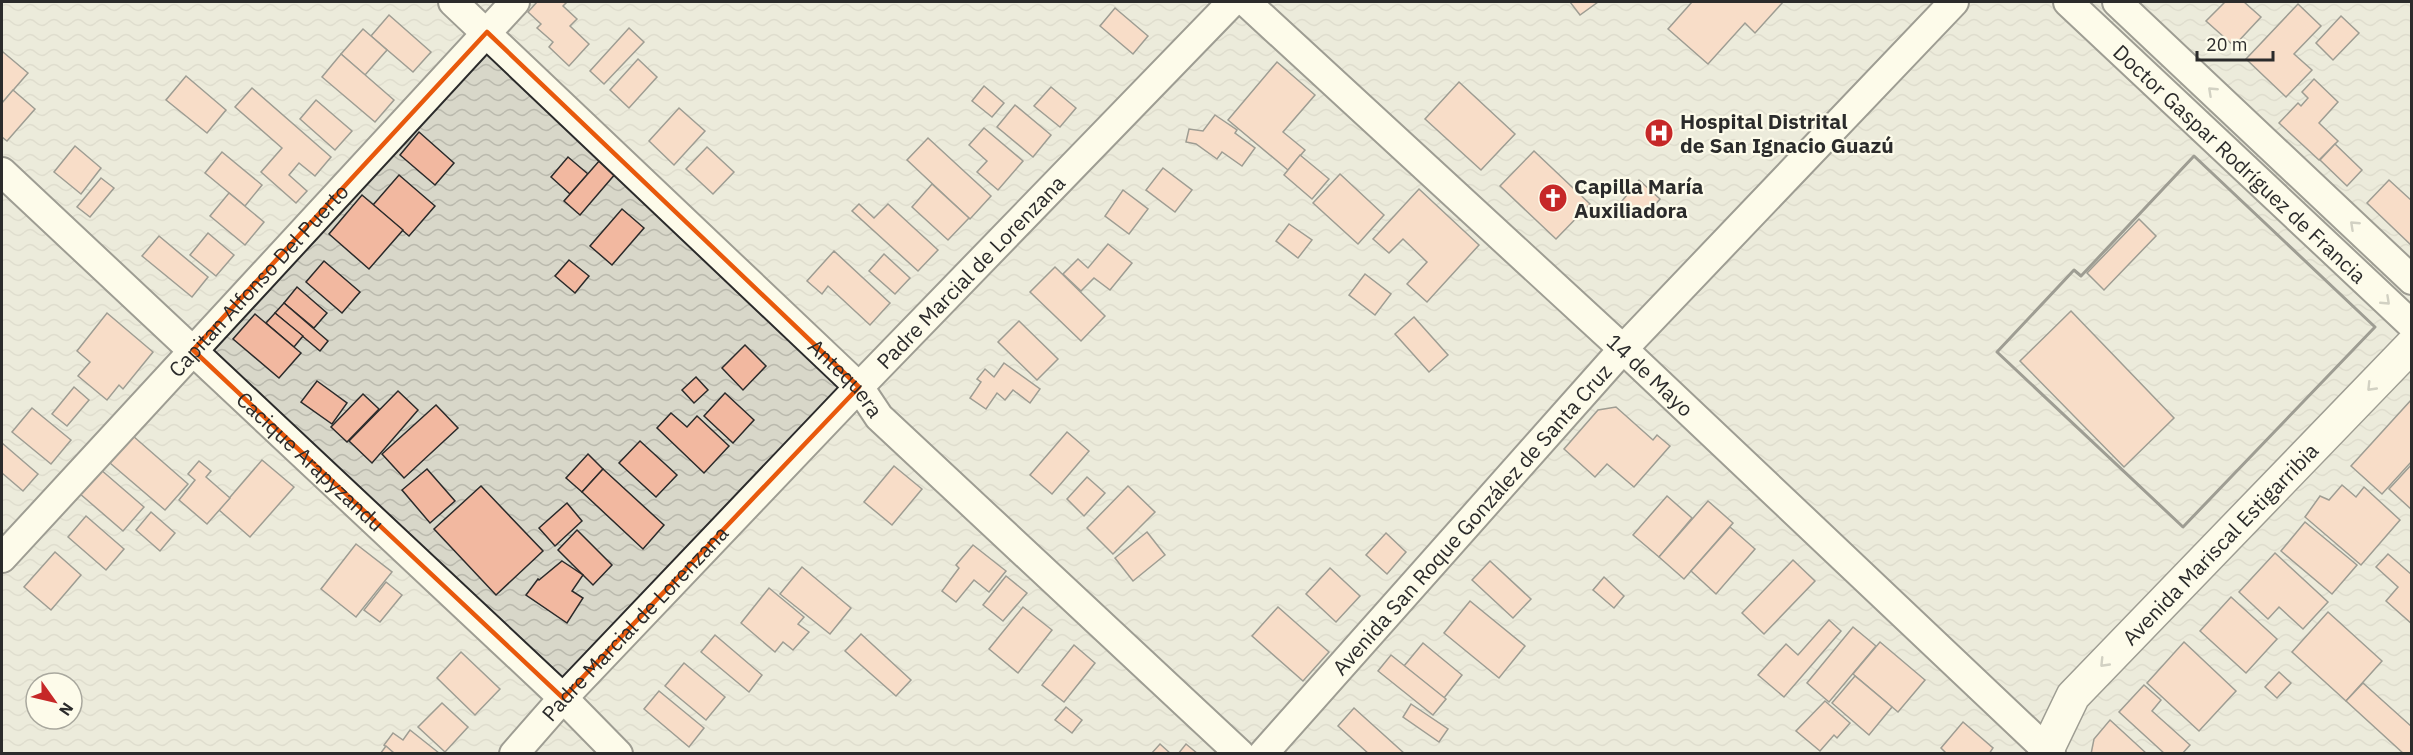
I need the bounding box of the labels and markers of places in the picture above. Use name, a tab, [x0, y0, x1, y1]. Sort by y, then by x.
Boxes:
place label: Hospital Distrital de San Ignacio Guazú	[1680, 107, 1894, 159]
hospital icon: Hospital Distrital de San Ignacio Guazú	[1643, 117, 1675, 149]
place label: Capilla María Auxiliadora	[1574, 172, 1703, 224]
church icon: Capilla María Auxiliadora	[1537, 182, 1569, 214]

